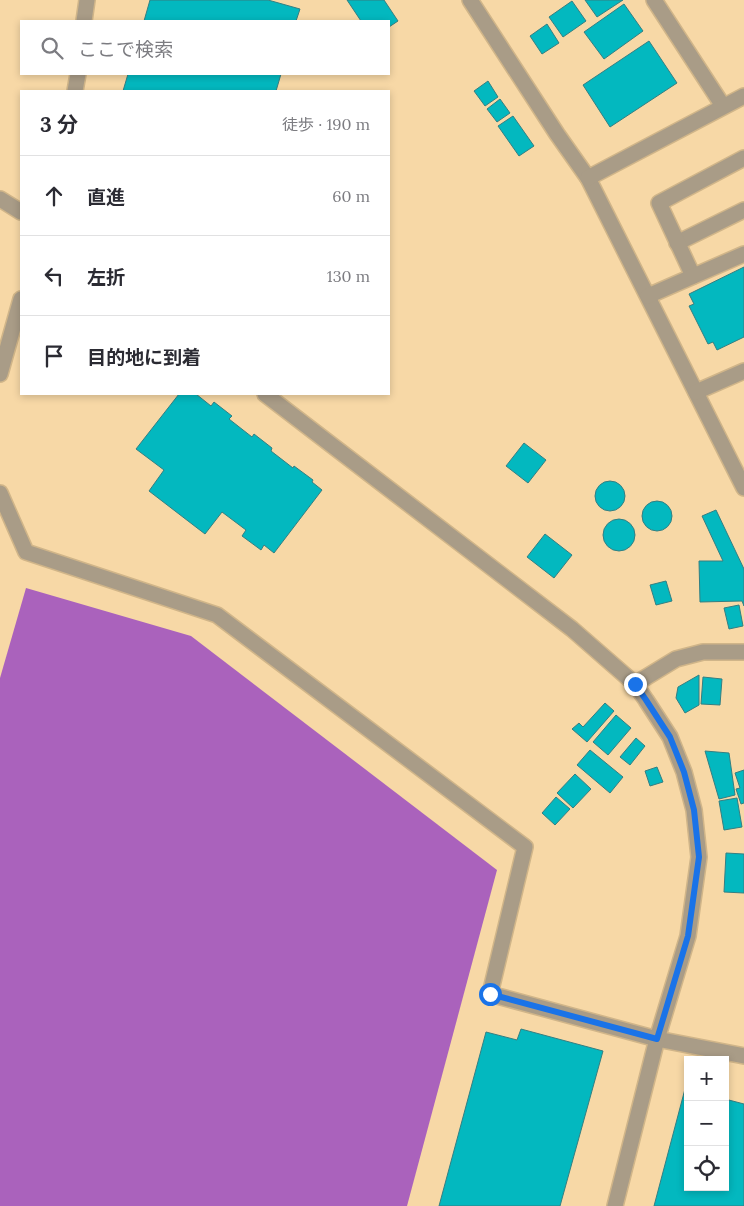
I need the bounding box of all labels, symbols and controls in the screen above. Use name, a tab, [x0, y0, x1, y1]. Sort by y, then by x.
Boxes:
search box	[20, 20, 390, 75]
icon: search	[38, 34, 66, 62]
text: ここで検索	[78, 37, 173, 61]
text: 3 分	[40, 111, 78, 138]
text: 徒歩 · 190 m	[282, 114, 370, 134]
icon: ahead	[40, 182, 68, 210]
text: 直進	[87, 185, 125, 209]
text: 60 m	[332, 186, 370, 206]
icon: left	[40, 262, 68, 290]
text: 左折	[87, 265, 125, 289]
text: 130 m	[327, 266, 370, 286]
icon: arrive	[40, 342, 68, 370]
text: 目的地に到着	[87, 345, 201, 369]
route end	[624, 673, 647, 696]
route start	[479, 983, 502, 1006]
map controls	[684, 1056, 729, 1191]
button: +	[684, 1056, 729, 1101]
button: −	[684, 1101, 729, 1146]
button: locate	[684, 1146, 729, 1191]

